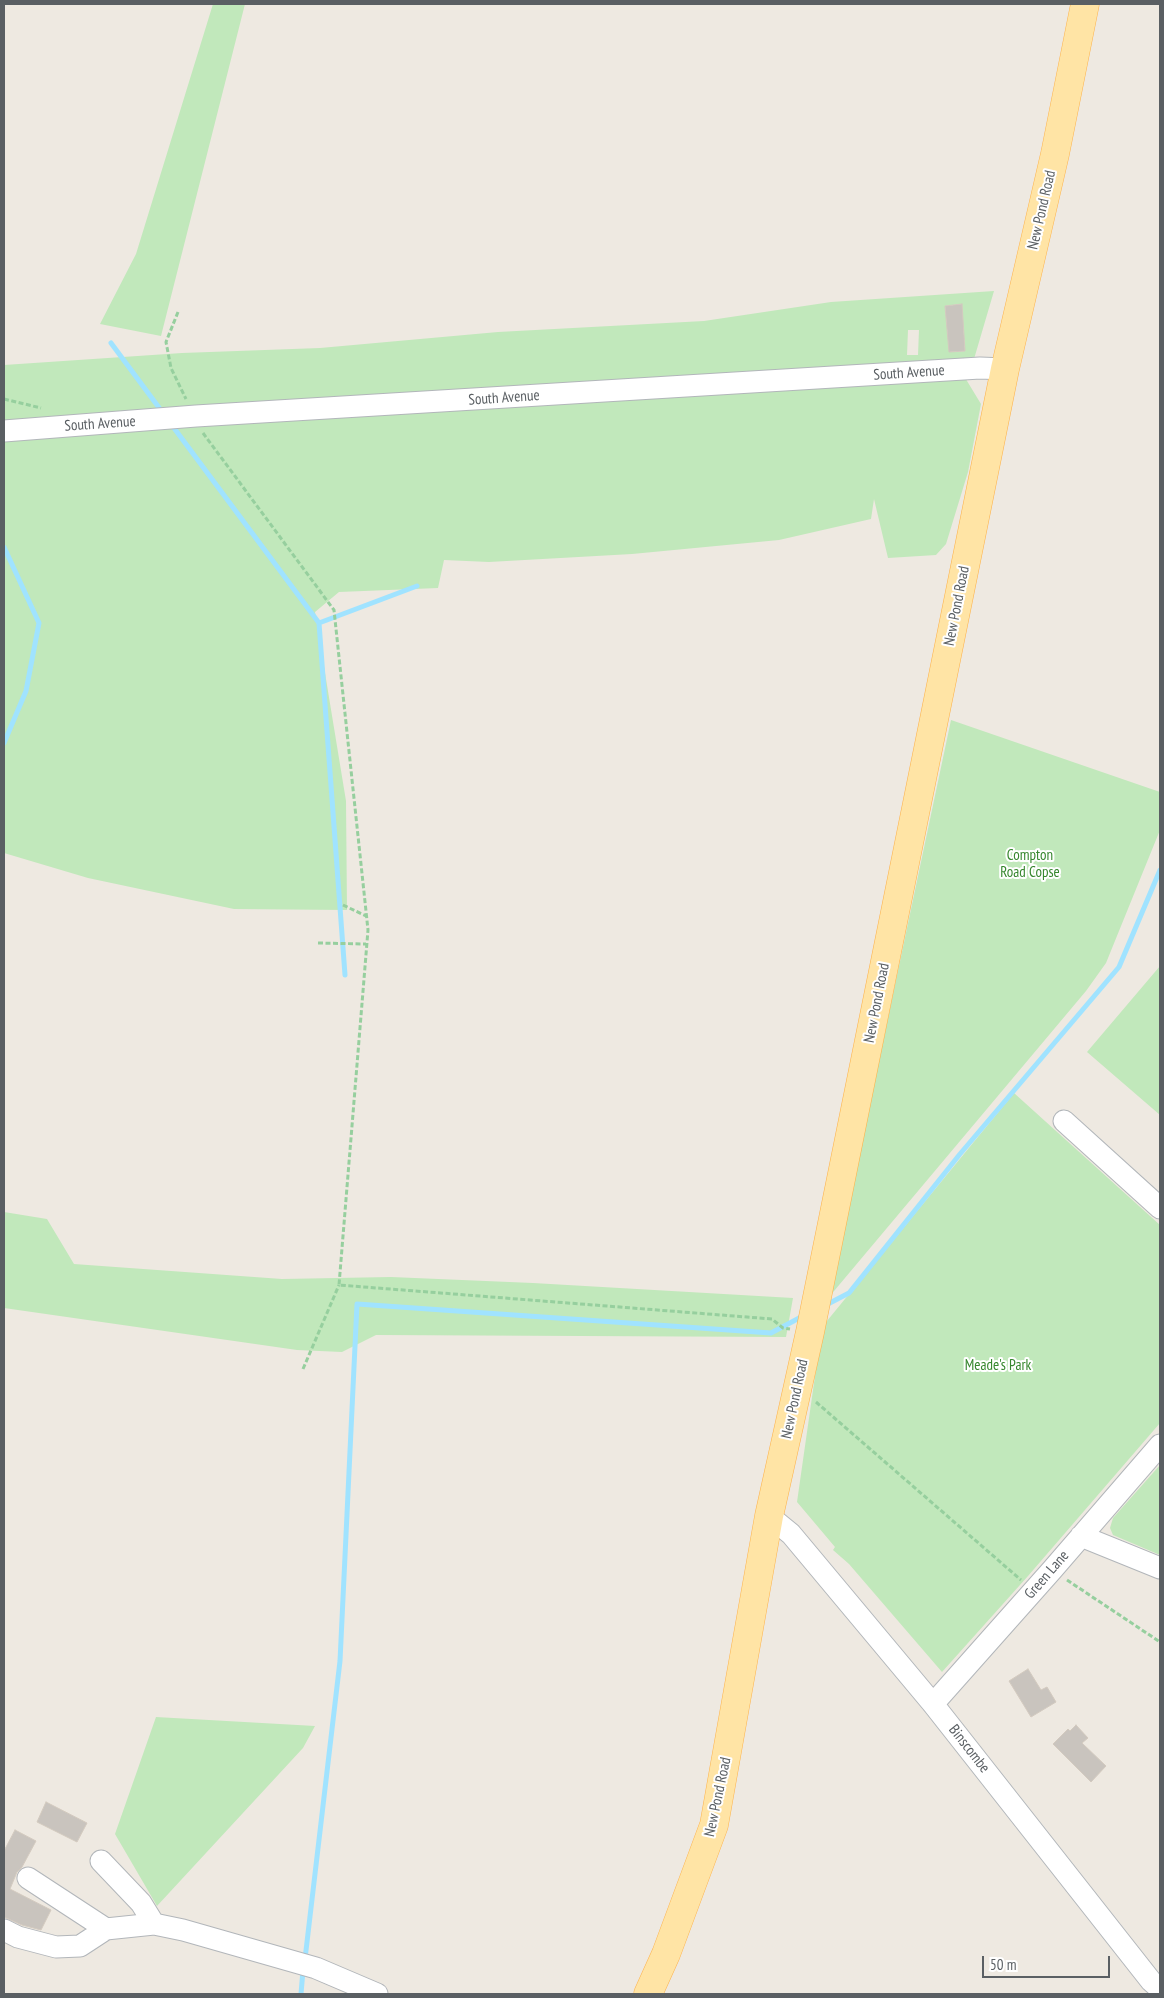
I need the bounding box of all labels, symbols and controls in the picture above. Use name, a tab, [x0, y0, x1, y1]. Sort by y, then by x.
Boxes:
street label: New Pond Road	[1024, 169, 1060, 251]
street label: South Avenue	[873, 362, 945, 384]
street label: South Avenue	[468, 387, 540, 409]
street label: South Avenue	[64, 413, 136, 435]
street label: New Pond Road	[940, 565, 974, 647]
park label: Compton Road Copse	[1000, 847, 1060, 882]
street label: New Pond Road	[860, 962, 894, 1044]
park label: Meade's Park	[965, 1357, 1031, 1375]
street label: New Pond Road	[778, 1358, 812, 1440]
street label: Green Lane	[1021, 1547, 1073, 1603]
street label: Binscombe	[945, 1721, 993, 1777]
street label: New Pond Road	[701, 1756, 735, 1838]
scale bar	[984, 1946, 1112, 1978]
text: 50 m	[990, 1955, 1016, 1974]

